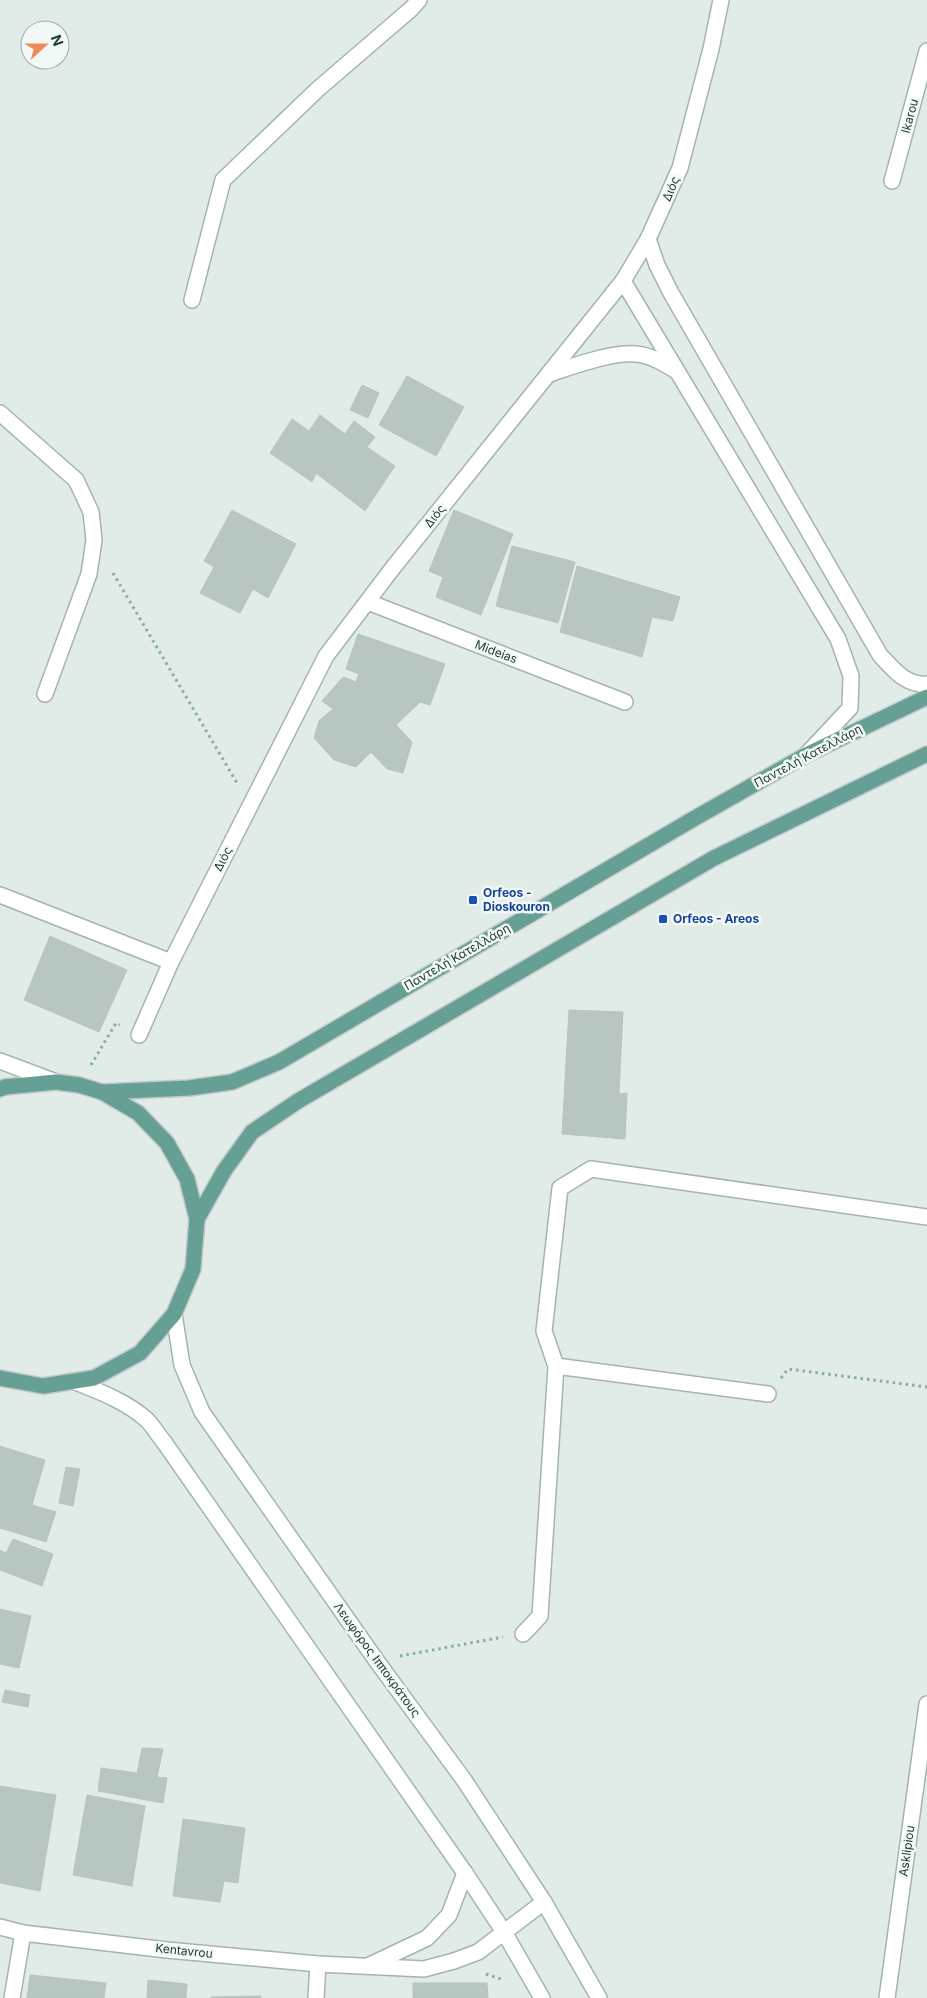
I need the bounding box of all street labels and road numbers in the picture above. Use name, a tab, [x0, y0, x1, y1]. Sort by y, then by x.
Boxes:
street label: Ikarou	[898, 97, 921, 135]
street label: Διός	[659, 174, 682, 203]
street label: Διός	[421, 501, 449, 530]
street label: Mideias	[473, 637, 519, 666]
street label: Παντελή Κατελλάρη	[751, 721, 864, 790]
street label: Διός	[210, 844, 235, 874]
street label: Παντελή Κατελλάρη	[401, 920, 512, 993]
street label: Λεωφόρος Ιπποκράτους	[331, 1600, 424, 1720]
street label: Asklipiou	[895, 1824, 918, 1878]
street label: Kentavrou	[155, 1940, 213, 1961]

